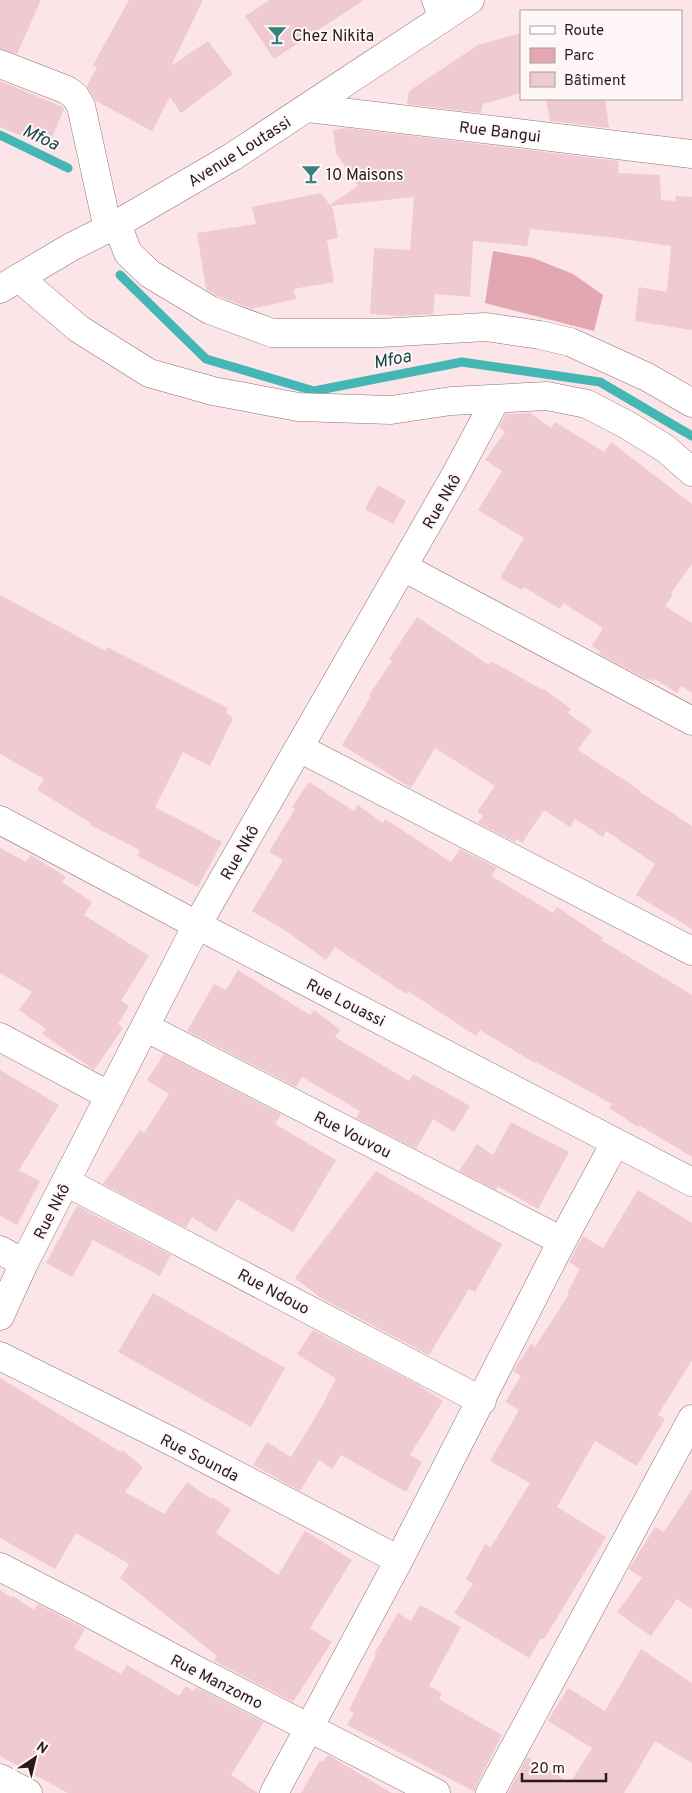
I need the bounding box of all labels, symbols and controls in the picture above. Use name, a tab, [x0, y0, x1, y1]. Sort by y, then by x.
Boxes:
legend	[520, 10, 682, 100]
text: Route	[564, 22, 604, 41]
bar icon: Chez Nikita	[266, 24, 288, 46]
place label: Chez Nikita	[292, 27, 374, 47]
text: Parc	[564, 47, 594, 66]
text: Bâtiment	[564, 72, 626, 91]
street label: Avenue Loutassi	[185, 113, 295, 192]
street label: Rue Bangui	[458, 118, 542, 148]
water label: Mfoa	[18, 120, 63, 157]
bar icon: 10 Maisons	[300, 163, 322, 185]
place label: 10 Maisons	[326, 166, 404, 186]
water label: Mfoa	[371, 345, 414, 375]
street label: Rue Nkô	[419, 471, 466, 533]
street label: Rue Nkô	[217, 822, 264, 884]
street label: Rue Louassi	[302, 975, 388, 1032]
street label: Rue Vouvou	[310, 1108, 394, 1164]
street label: Rue Nkô	[30, 1181, 75, 1243]
street label: Rue Ndouo	[234, 1265, 313, 1320]
street label: Rue Sounda	[156, 1430, 242, 1487]
street label: Rue Manzomo	[166, 1651, 266, 1715]
north arrow	[10, 1733, 60, 1783]
text: N	[33, 1739, 51, 1758]
scale bar	[522, 1750, 606, 1782]
text: 20 m	[530, 1760, 565, 1779]

